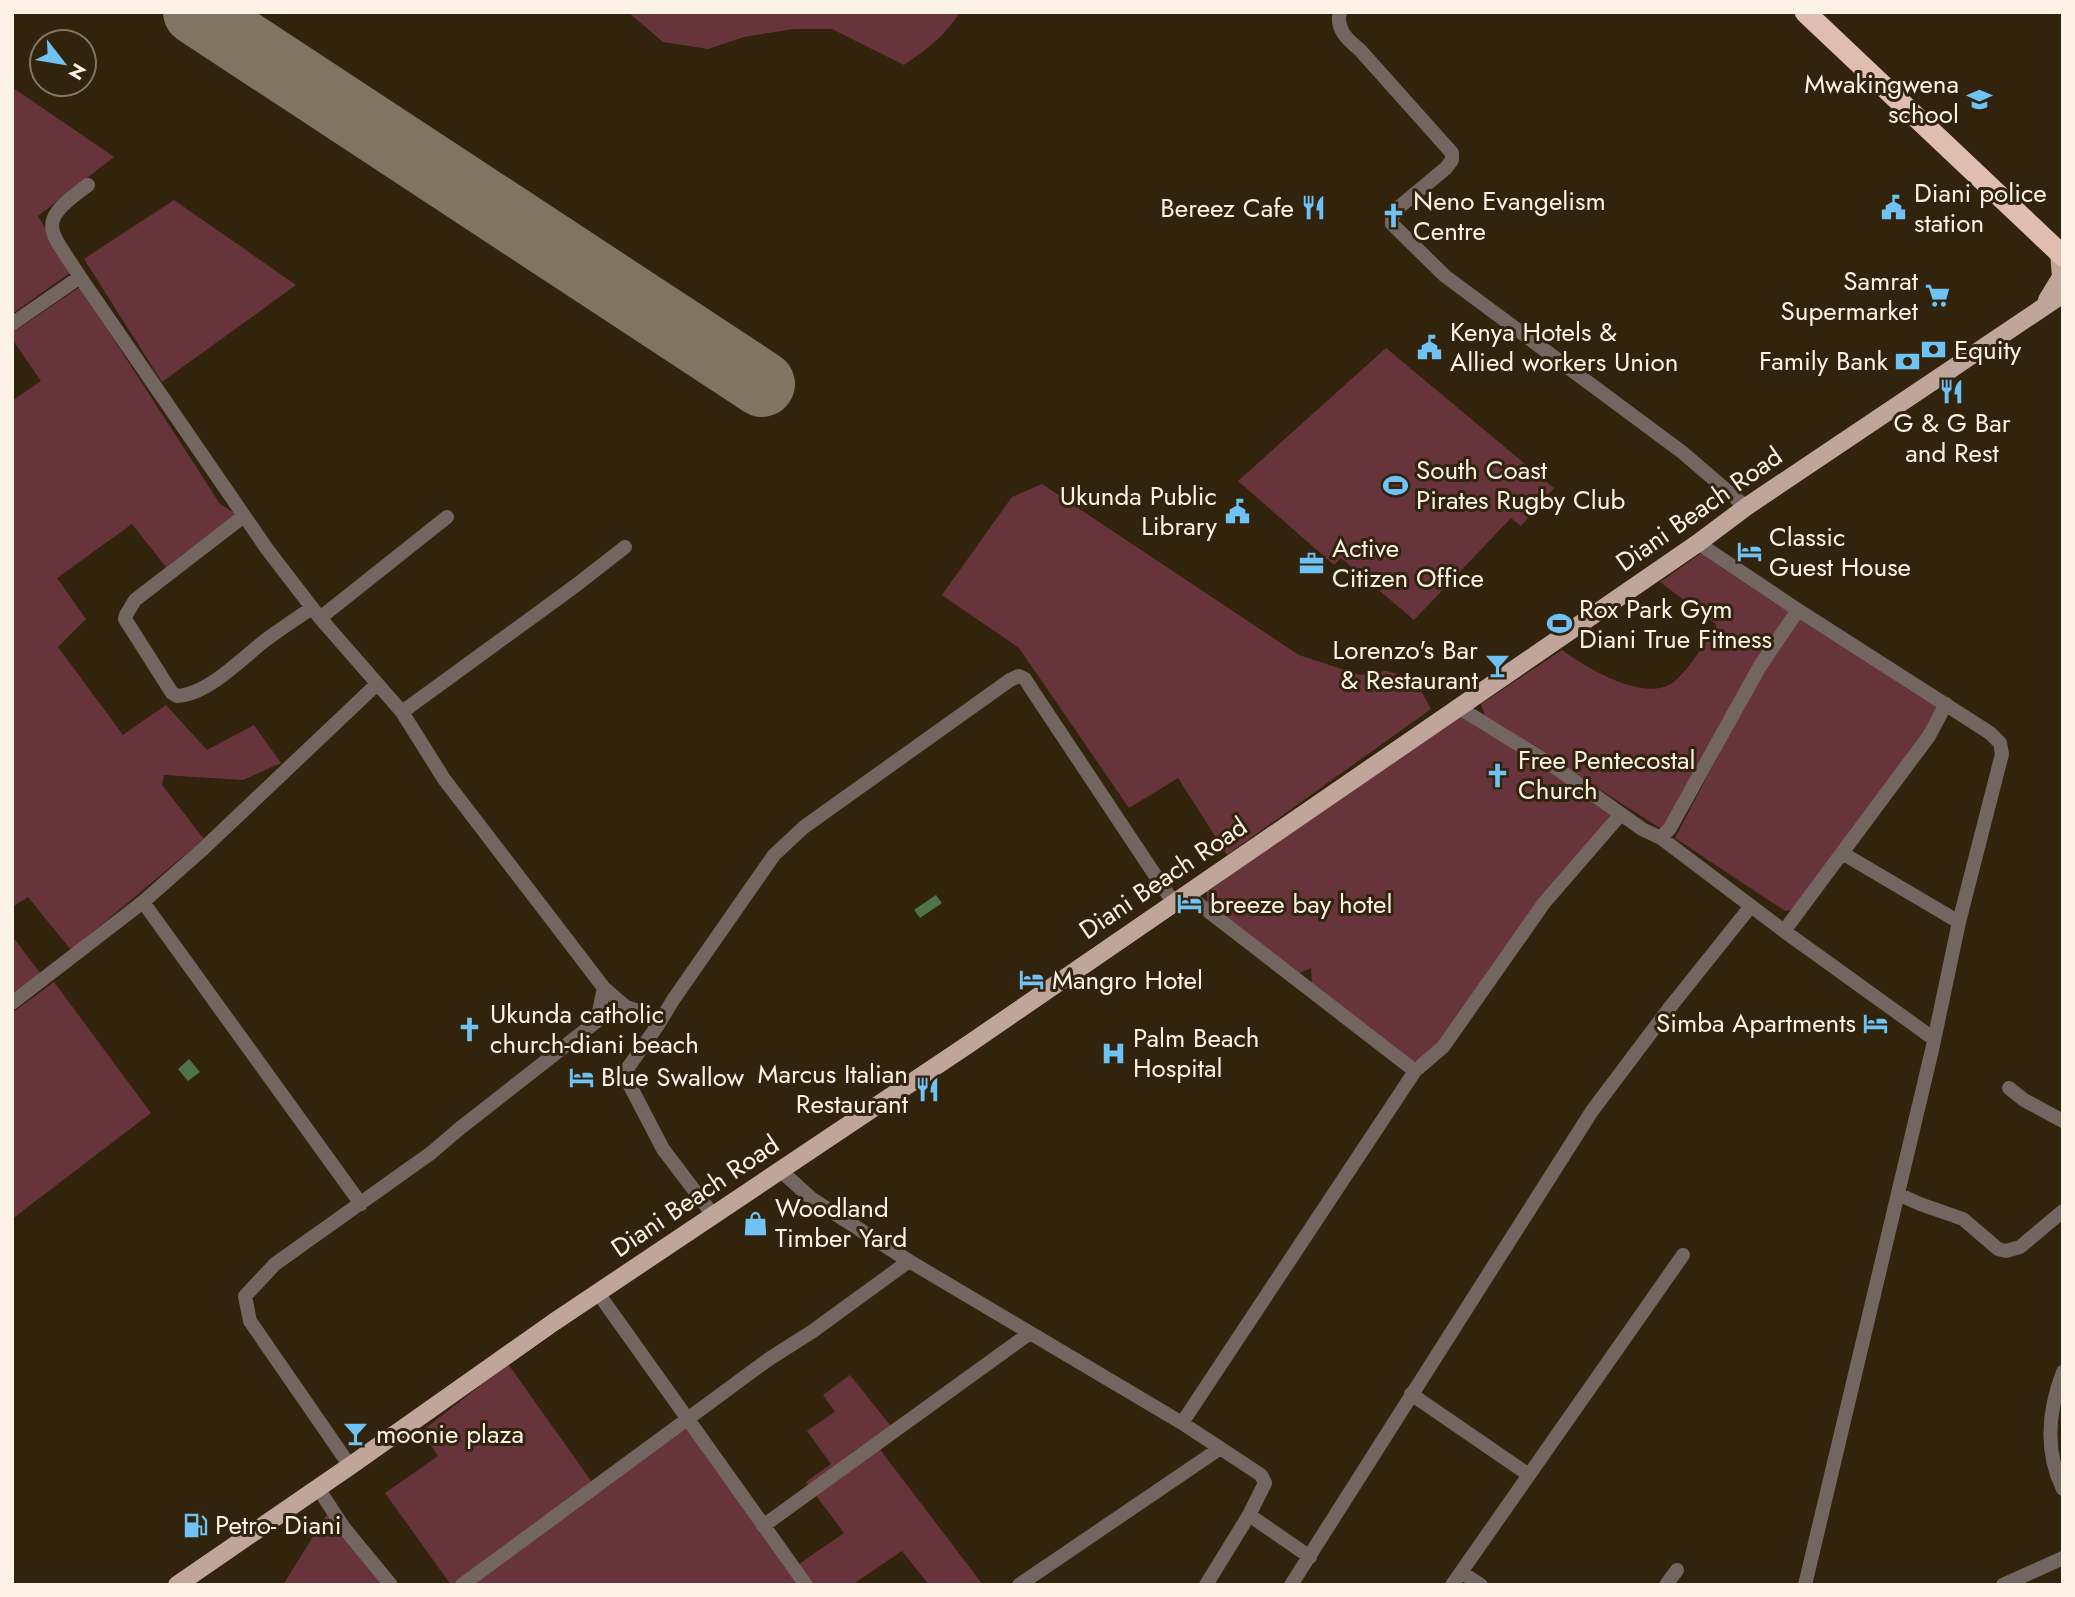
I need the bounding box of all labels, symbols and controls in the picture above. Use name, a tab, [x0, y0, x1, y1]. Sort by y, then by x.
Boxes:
north arrow	[28, 28, 98, 98]
text: N	[62, 58, 93, 85]
place label: Mwakingwena school	[1804, 65, 1959, 133]
school or university icon: Mwakingwena school	[1965, 85, 1993, 113]
place label: Diani police station	[1914, 174, 2047, 242]
place label: Neno Evangelism Centre	[1413, 182, 1606, 250]
place label: Bereez Cafe	[1160, 189, 1294, 227]
restaurant icon: Bereez Cafe	[1300, 194, 1328, 222]
public building icon: Diani police station	[1880, 194, 1908, 222]
church icon: Neno Evangelism Centre	[1379, 202, 1407, 230]
place label: Samrat Supermarket	[1781, 262, 1919, 330]
supermarket icon: Samrat Supermarket	[1924, 282, 1952, 310]
place label: Kenya Hotels & Allied workers Union	[1450, 313, 1678, 381]
place label: Equity	[1954, 331, 2022, 369]
public building icon: Kenya Hotels & Allied workers Union	[1416, 333, 1444, 361]
bank icon: Equity	[1920, 336, 1948, 364]
place label: Family Bank	[1759, 342, 1889, 380]
bank icon: Family Bank	[1894, 347, 1922, 375]
restaurant icon: G & G Bar and Rest	[1938, 377, 1966, 405]
place label: G & G Bar and Rest	[1893, 404, 2011, 472]
street label: Diani Beach Road	[1608, 437, 1790, 581]
place label: South Coast Pirates Rugby Club	[1416, 451, 1625, 519]
sports icon: South Coast Pirates Rugby Club	[1382, 471, 1410, 499]
place label: Ukunda Public Library	[1060, 477, 1218, 545]
public building icon: Ukunda Public Library	[1223, 497, 1251, 525]
place label: Classic Guest House	[1769, 518, 1911, 586]
place label: Active Citizen Office	[1332, 529, 1484, 597]
hotel icon: Classic Guest House	[1735, 538, 1763, 566]
office icon: Active Citizen Office	[1298, 549, 1326, 577]
place label: Rox Park Gym Diani True Fitness	[1579, 590, 1772, 658]
sports icon: Rox Park Gym Diani True Fitness	[1545, 610, 1573, 638]
place label: Lorenzo's Bar & Restaurant	[1333, 631, 1479, 699]
bar icon: Lorenzo's Bar & Restaurant	[1484, 651, 1512, 679]
place label: Free Pentecostal Church	[1518, 741, 1696, 809]
church icon: Free Pentecostal Church	[1484, 761, 1512, 789]
street label: Diani Beach Road	[1071, 808, 1255, 948]
place label: breeze bay hotel	[1210, 885, 1392, 923]
hotel icon: breeze bay hotel	[1176, 890, 1204, 918]
place label: Mangro Hotel	[1052, 961, 1203, 999]
hotel icon: Mangro Hotel	[1018, 966, 1046, 994]
place label: Ukunda catholic church-diani beach	[490, 995, 699, 1063]
place label: Simba Apartments	[1656, 1004, 1856, 1042]
hotel icon: Simba Apartments	[1862, 1009, 1890, 1037]
church icon: Ukunda catholic church-diani beach	[456, 1015, 484, 1043]
place label: Palm Beach Hospital	[1133, 1019, 1260, 1087]
hospital icon: Palm Beach Hospital	[1099, 1039, 1127, 1067]
place label: Marcus Italian Restaurant	[758, 1055, 909, 1123]
place label: Blue Swallow	[601, 1058, 745, 1096]
hotel icon: Blue Swallow	[567, 1063, 595, 1091]
restaurant icon: Marcus Italian Restaurant	[914, 1075, 942, 1103]
street label: Diani Beach Road	[603, 1126, 787, 1266]
place label: Woodland Timber Yard	[775, 1189, 907, 1257]
shop icon: Woodland Timber Yard	[741, 1209, 769, 1237]
place label: moonie plaza	[376, 1415, 524, 1453]
bar icon: moonie plaza	[342, 1420, 370, 1448]
place label: Petro- Diani	[215, 1506, 341, 1544]
fuel station icon: Petro- Diani	[181, 1511, 209, 1539]

